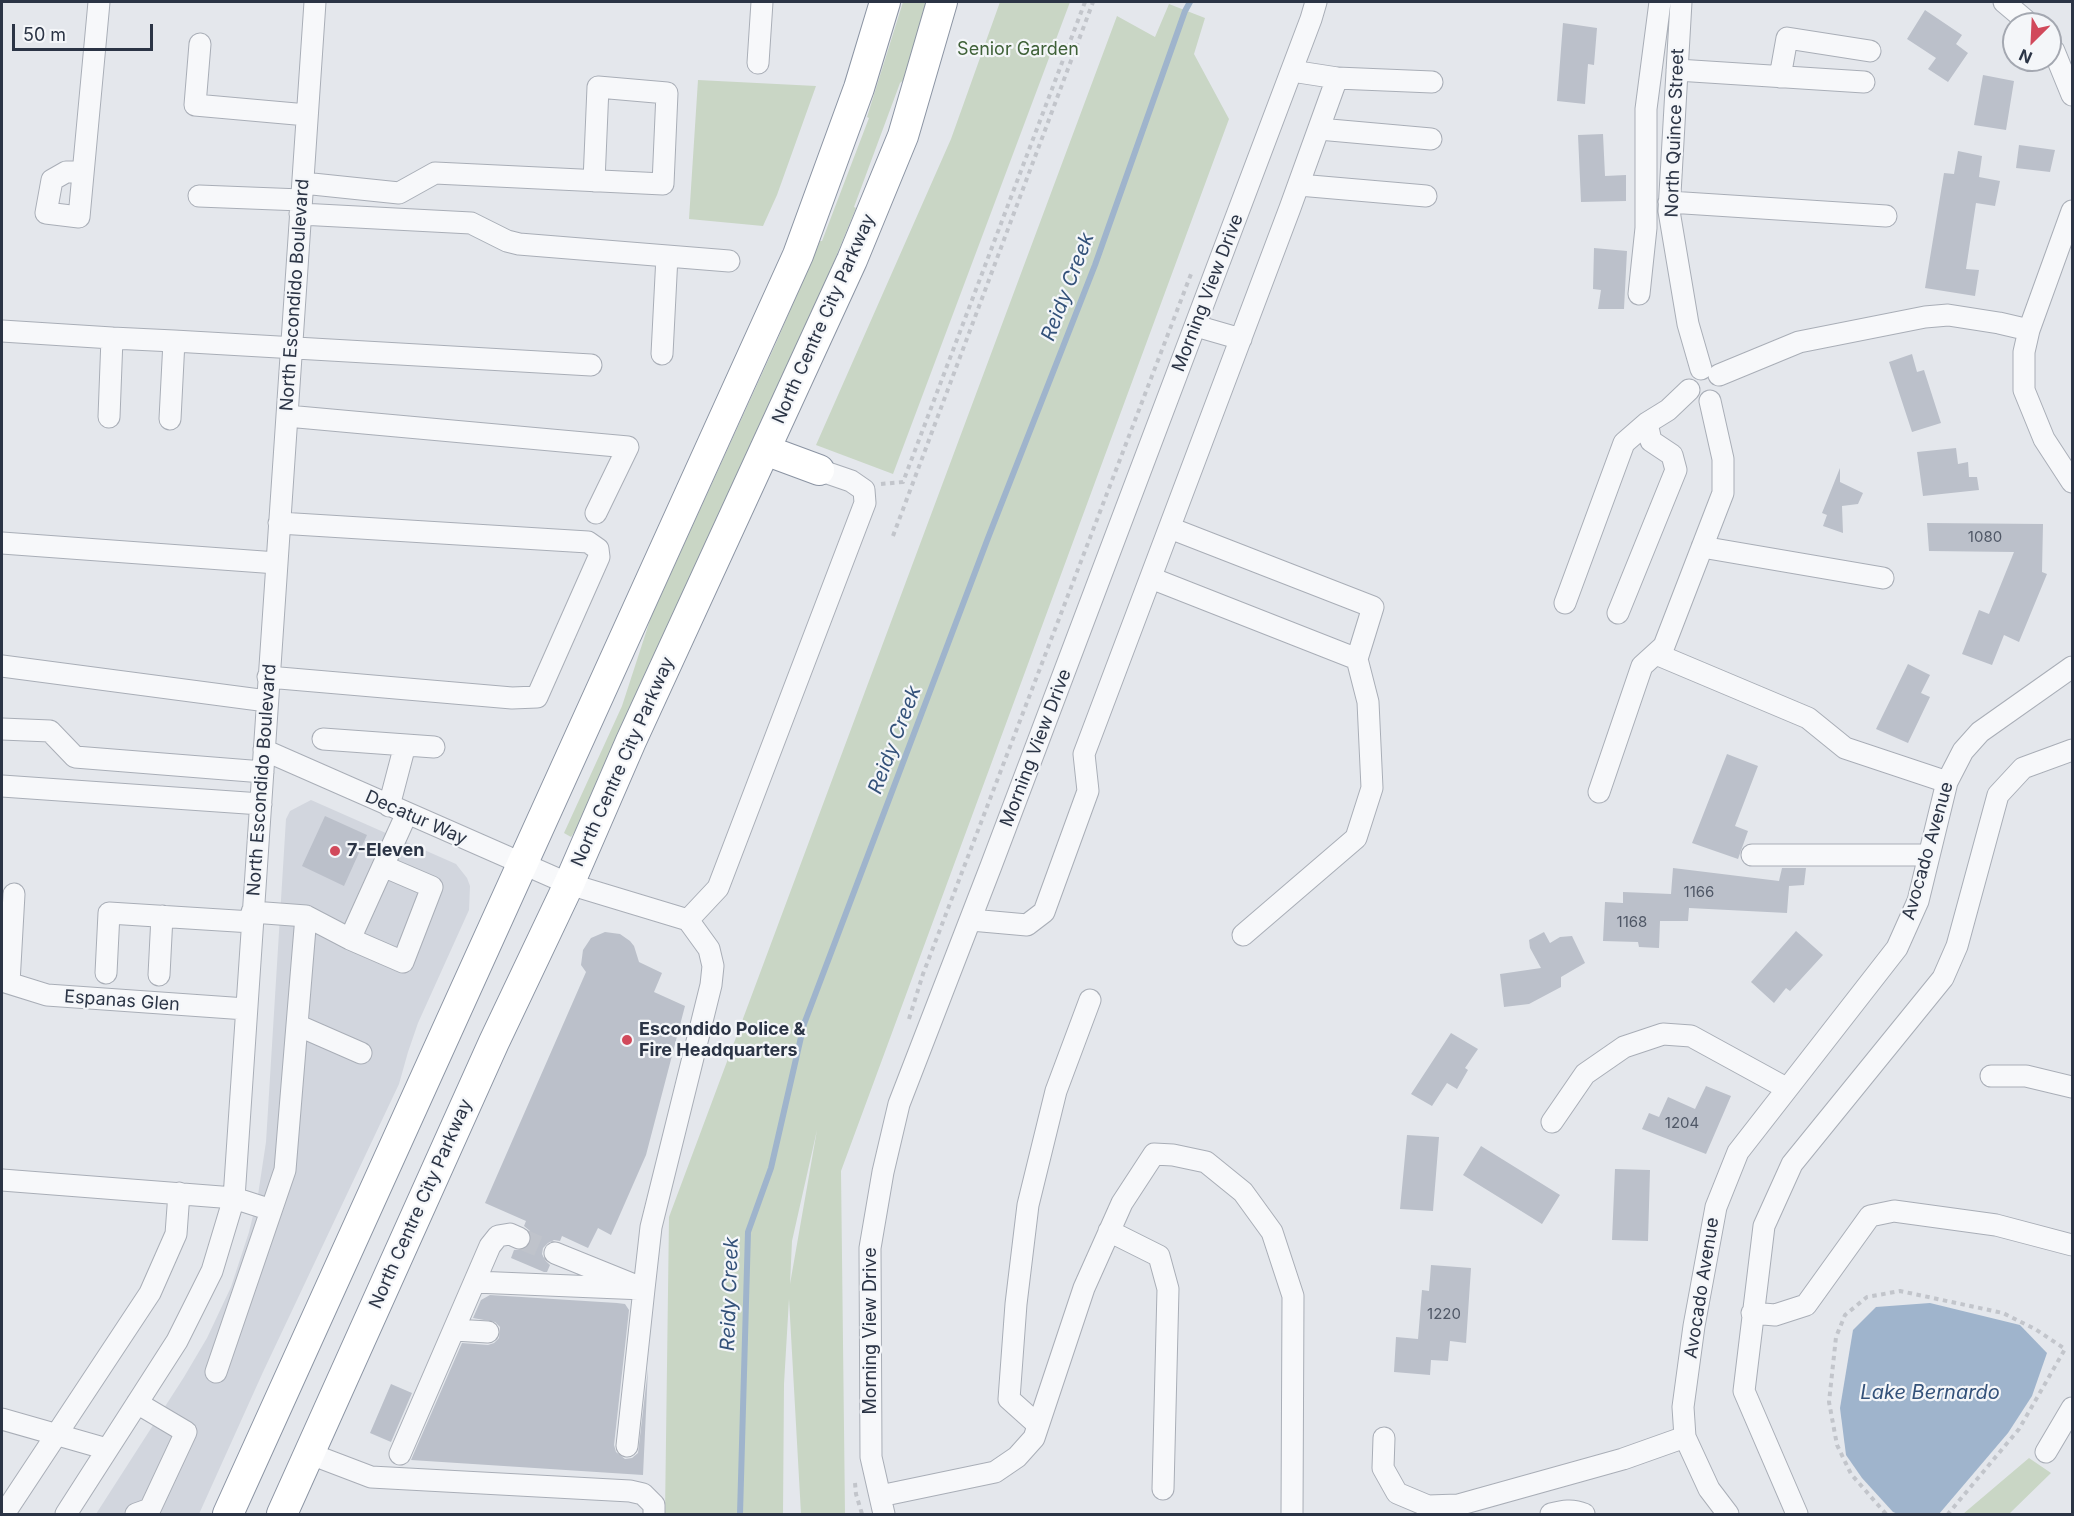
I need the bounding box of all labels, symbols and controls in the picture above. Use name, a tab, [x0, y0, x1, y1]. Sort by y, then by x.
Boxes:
scale bar	[15, 12, 156, 50]
north arrow	[2002, 12, 2062, 72]
text: 50 m	[23, 24, 66, 45]
park label: Senior Garden	[957, 39, 1079, 61]
text: N	[2016, 45, 2035, 68]
street label: North Quince Street	[1661, 48, 1689, 218]
street label: North Escondido Boulevard	[276, 178, 314, 412]
street label: North Centre City Parkway	[768, 211, 880, 427]
street label: Morning View Drive	[1168, 211, 1248, 375]
water label: Reidy Creek	[1036, 229, 1100, 345]
house number: 1080	[1968, 528, 2002, 546]
street label: North Centre City Parkway	[567, 654, 679, 870]
street label: North Escondido Boulevard	[243, 663, 281, 897]
street label: Morning View Drive	[996, 666, 1076, 830]
water label: Reidy Creek	[863, 682, 927, 798]
street label: Avocado Avenue	[1898, 780, 1958, 922]
street label: Decatur Way	[362, 786, 470, 850]
place label: 7-Eleven	[347, 840, 424, 862]
marker: 7-Eleven	[328, 844, 342, 858]
house number: 1166	[1684, 883, 1714, 901]
house number: 1168	[1617, 913, 1647, 931]
street label: Espanas Glen	[63, 986, 181, 1016]
place label: Escondido Police & Fire Headquarters	[639, 1019, 806, 1062]
marker: Escondido Police & Fire Headquarters	[620, 1033, 634, 1047]
street label: North Centre City Parkway	[365, 1096, 477, 1312]
house number: 1204	[1665, 1114, 1699, 1132]
street label: Avocado Avenue	[1680, 1216, 1724, 1360]
water label: Reidy Creek	[716, 1237, 744, 1351]
street label: Morning View Drive	[860, 1247, 882, 1415]
house number: 1220	[1427, 1305, 1461, 1323]
water label: Lake Bernardo	[1860, 1381, 2000, 1405]

